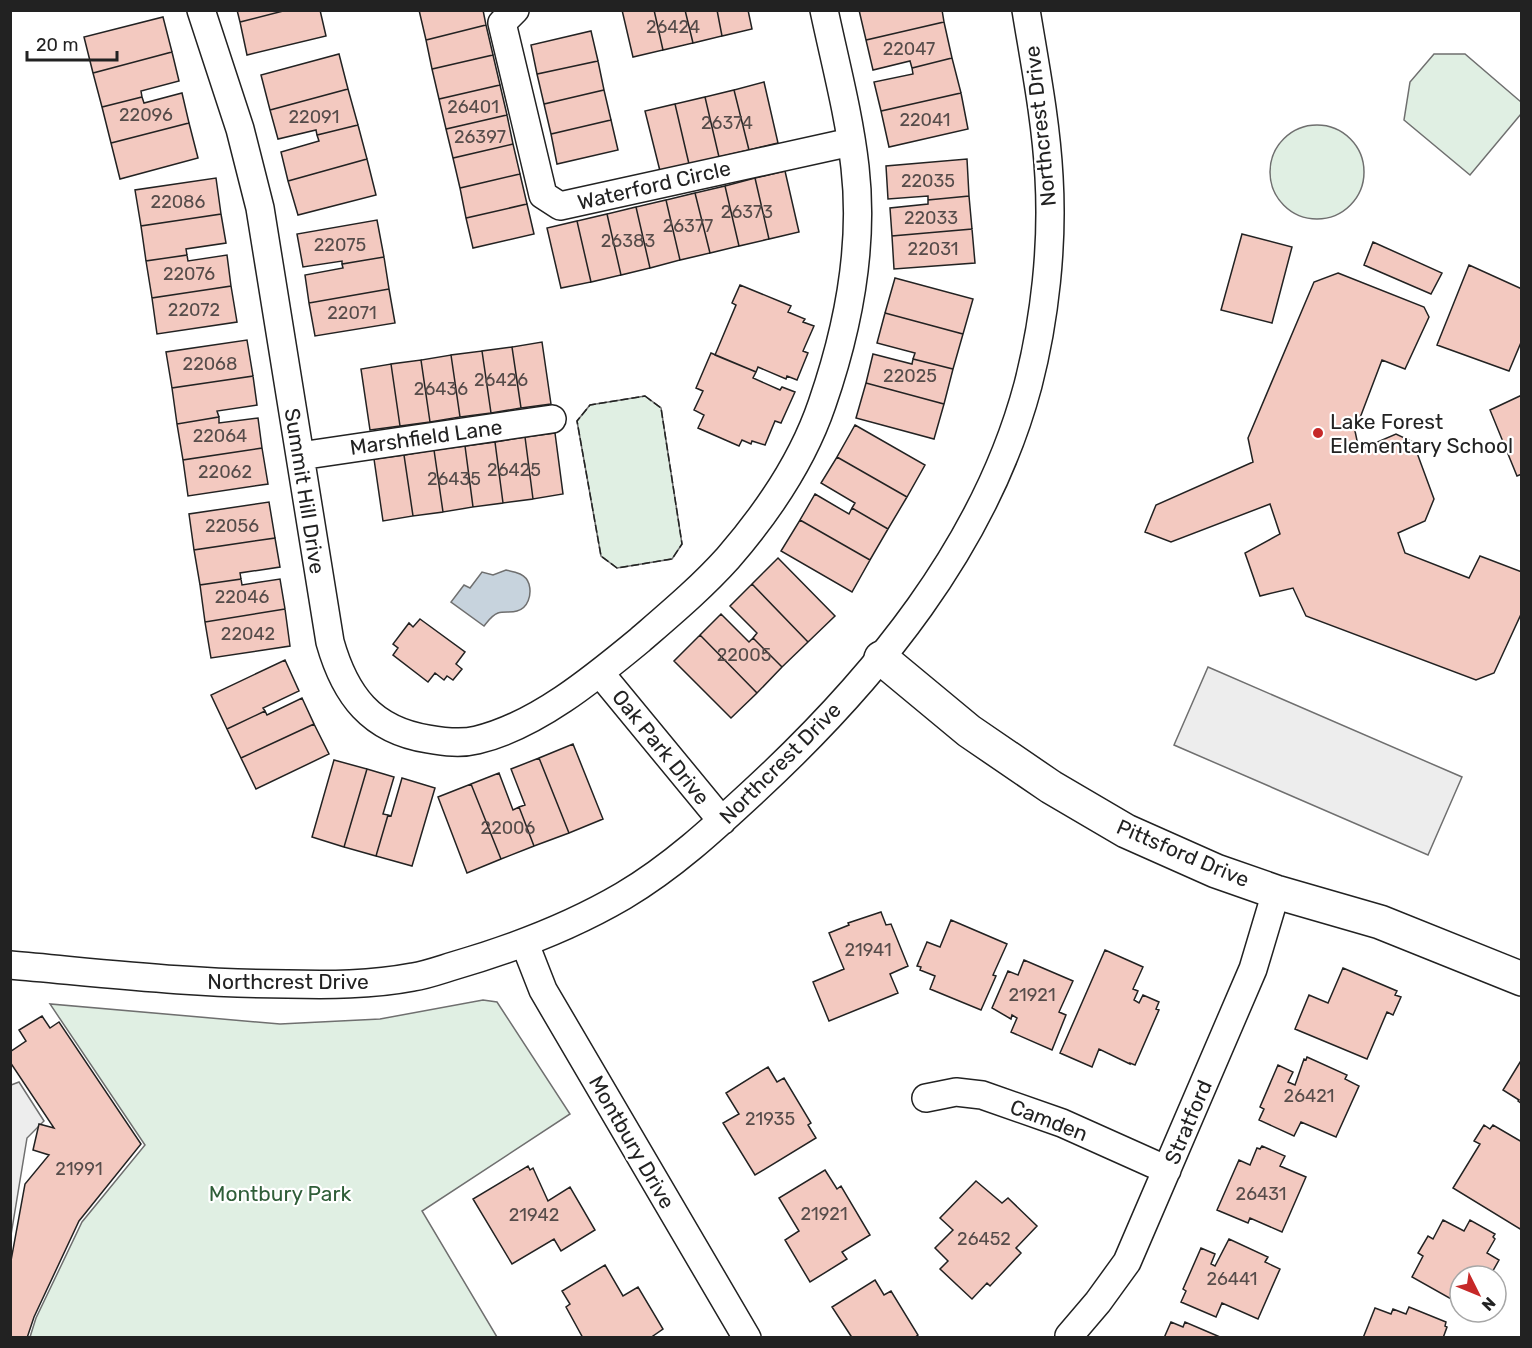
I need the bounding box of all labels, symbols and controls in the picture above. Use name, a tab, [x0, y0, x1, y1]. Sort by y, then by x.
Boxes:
house number: 26424	[646, 16, 700, 38]
scale bar	[27, 24, 117, 62]
text: 20 m	[36, 34, 78, 56]
house number: 22047	[883, 38, 935, 60]
street label: Northcrest Drive	[1019, 44, 1061, 208]
house number: 26401	[447, 96, 499, 118]
house number: 22096	[119, 104, 173, 126]
house number: 22091	[289, 106, 339, 128]
house number: 22041	[899, 109, 951, 131]
house number: 26374	[701, 112, 753, 134]
house number: 26397	[454, 126, 506, 148]
street label: Waterford Circle	[575, 155, 733, 215]
house number: 22035	[901, 170, 955, 192]
house number: 22086	[151, 191, 206, 213]
house number: 26373	[721, 201, 773, 223]
house number: 22033	[904, 207, 958, 229]
house number: 26377	[663, 215, 713, 237]
house number: 26383	[601, 230, 655, 252]
house number: 22075	[314, 234, 366, 256]
house number: 22031	[908, 238, 958, 260]
house number: 22076	[163, 263, 215, 285]
house number: 22072	[168, 299, 220, 321]
house number: 22071	[327, 302, 377, 324]
house number: 22068	[183, 353, 237, 375]
house number: 22025	[883, 365, 937, 387]
house number: 26426	[474, 369, 528, 391]
house number: 26436	[414, 378, 468, 400]
street label: Summit Hill Drive	[280, 406, 330, 576]
place label: Lake Forest Elementary School	[1330, 409, 1513, 458]
street label: Marshfield Lane	[348, 414, 504, 460]
house number: 22064	[193, 425, 247, 447]
marker: Lake Forest Elementary School	[1311, 426, 1325, 440]
house number: 26425	[487, 459, 541, 481]
house number: 22062	[198, 461, 252, 483]
house number: 26435	[427, 468, 481, 490]
house number: 22056	[205, 515, 259, 537]
house number: 22046	[215, 586, 269, 608]
house number: 22042	[221, 623, 275, 645]
house number: 22005	[717, 644, 771, 666]
street label: Oak Park Drive	[607, 684, 715, 810]
street label: Northcrest Drive	[714, 697, 846, 829]
street label: Pittsford Drive	[1113, 814, 1253, 892]
house number: 22006	[481, 817, 536, 839]
house number: 21941	[844, 939, 892, 961]
street label: Northcrest Drive	[207, 969, 369, 994]
house number: 21921	[1008, 984, 1056, 1006]
street label: Montbury Drive	[584, 1071, 680, 1213]
street label: Stratford	[1159, 1076, 1217, 1168]
house number: 26421	[1284, 1085, 1334, 1107]
street label: Camden	[1007, 1094, 1091, 1146]
house number: 21935	[745, 1108, 795, 1130]
house number: 21991	[55, 1158, 103, 1180]
park label: Montbury Park	[209, 1181, 351, 1206]
house number: 26431	[1236, 1183, 1286, 1205]
house number: 21921	[800, 1203, 848, 1225]
house number: 21942	[509, 1204, 559, 1226]
house number: 26452	[957, 1228, 1011, 1250]
north arrow	[1448, 1264, 1508, 1324]
house number: 26441	[1206, 1268, 1258, 1290]
text: N	[1478, 1293, 1499, 1315]

